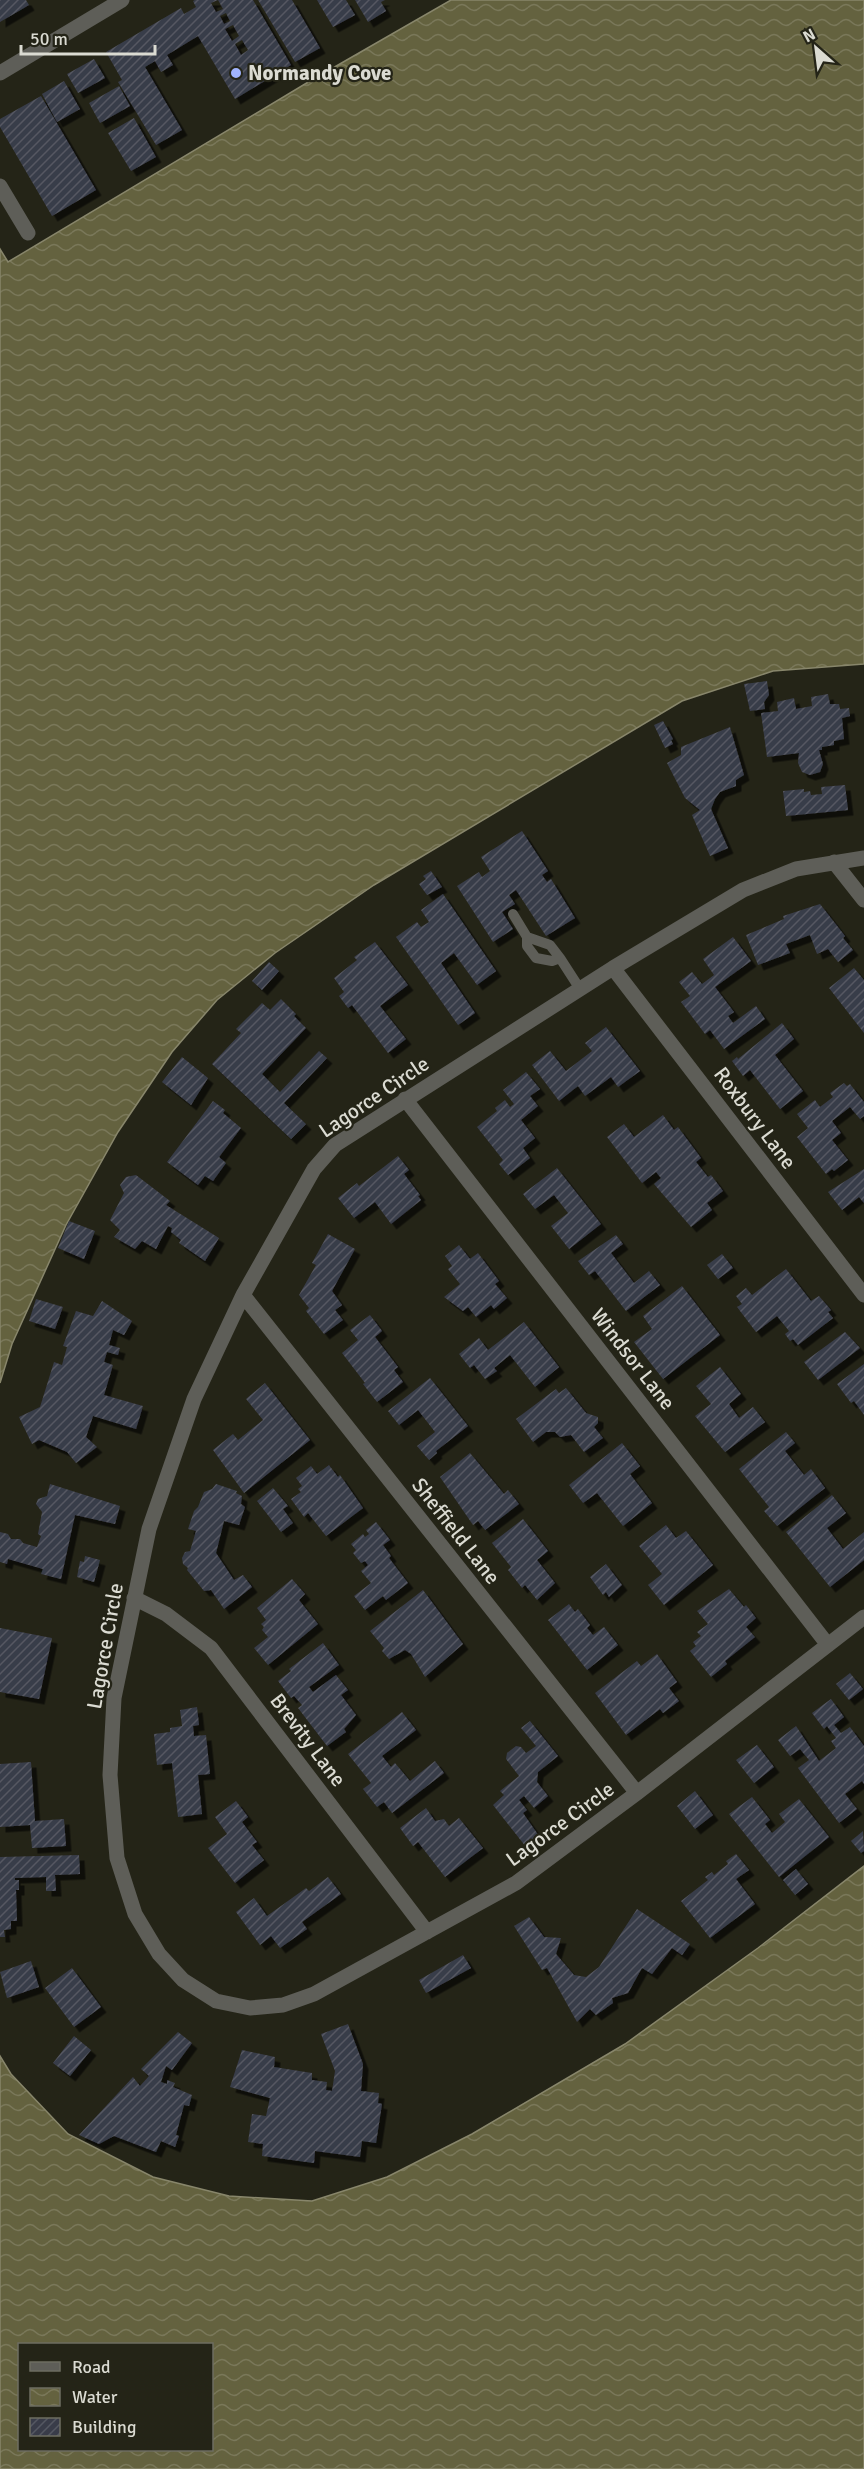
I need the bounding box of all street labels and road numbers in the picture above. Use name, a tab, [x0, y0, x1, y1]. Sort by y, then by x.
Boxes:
street label: Lagorce Circle	[314, 1051, 434, 1143]
street label: Roxbury Lane	[708, 1062, 802, 1174]
street label: Windsor Lane	[585, 1303, 681, 1415]
street label: Sheffield Lane	[406, 1473, 506, 1589]
street label: Lagorce Circle	[81, 1581, 129, 1711]
street label: Brevity Lane	[264, 1688, 352, 1792]
street label: Lagorce Circle	[501, 1776, 619, 1872]

